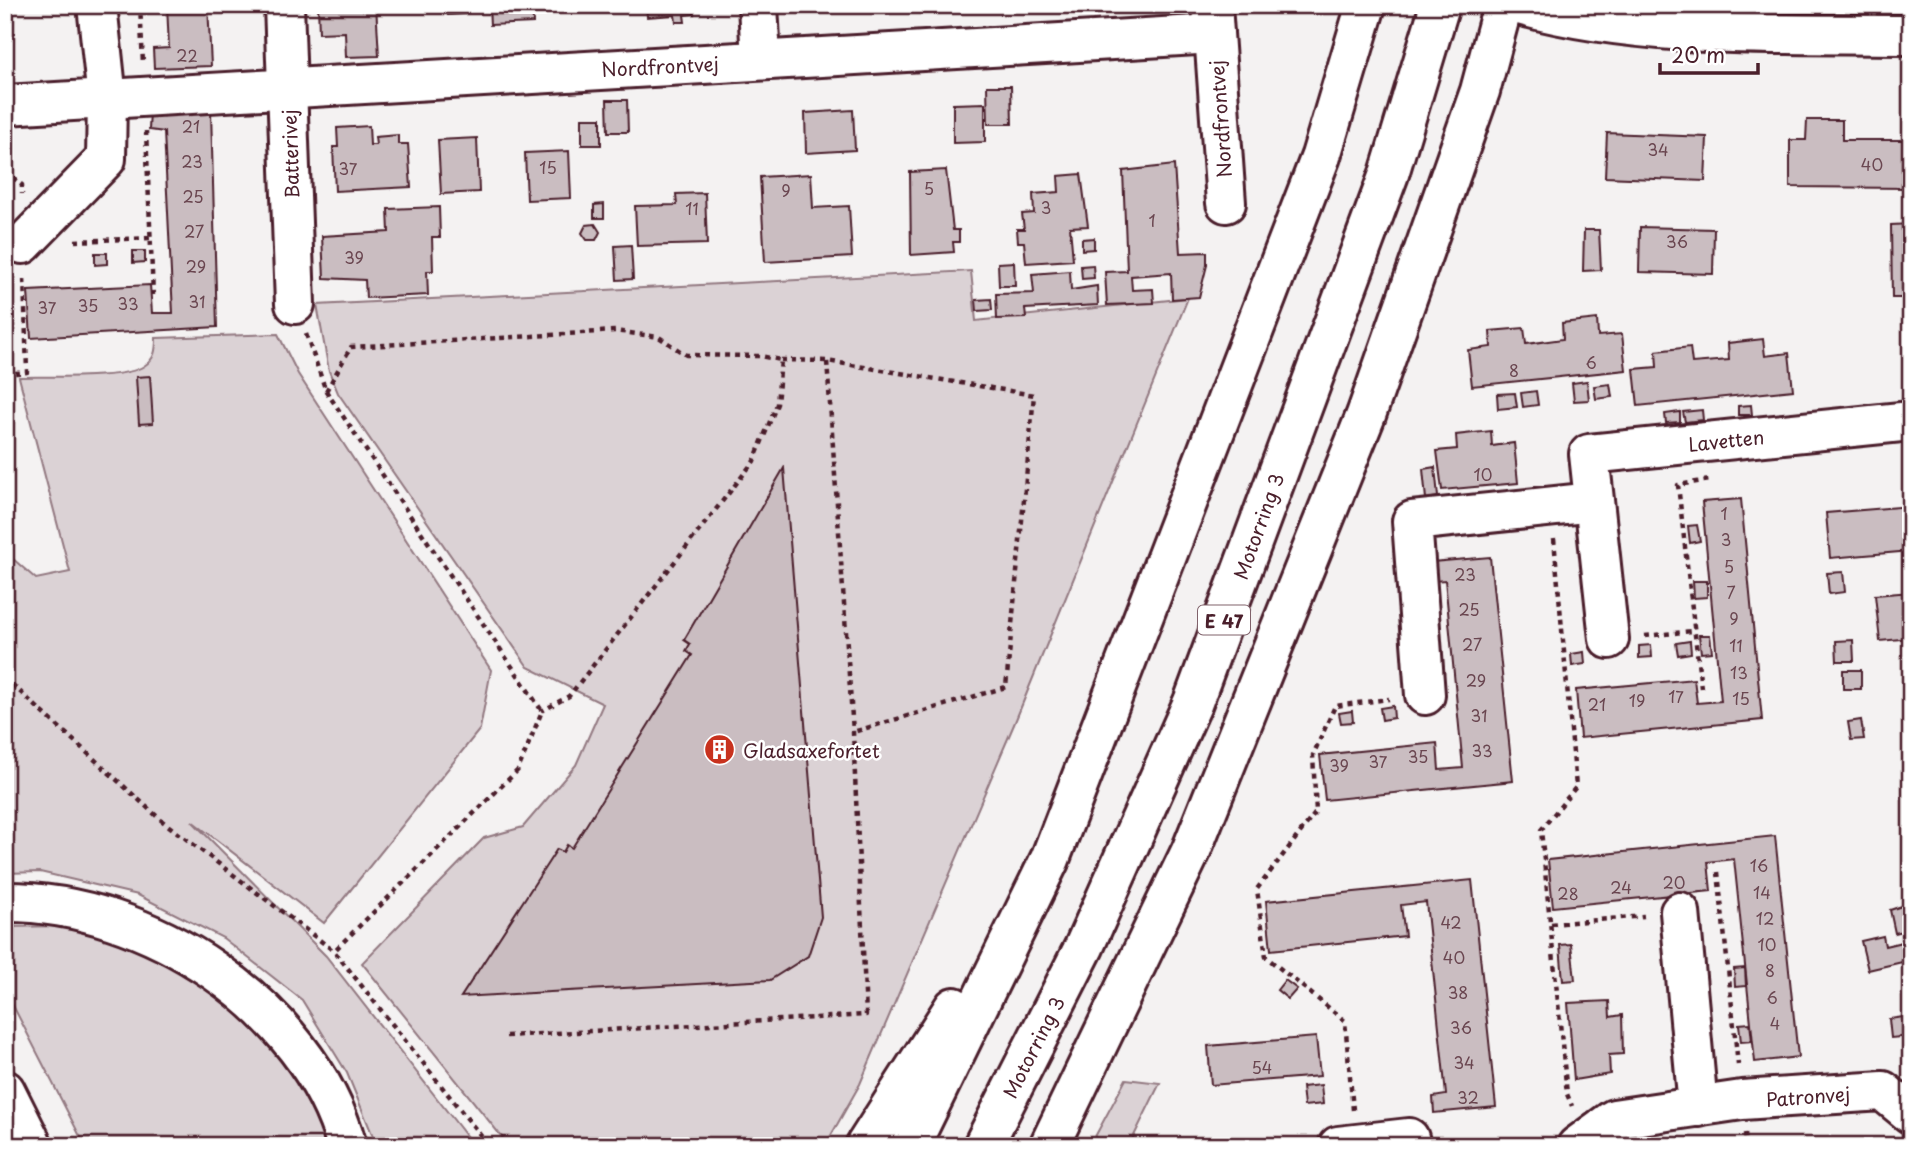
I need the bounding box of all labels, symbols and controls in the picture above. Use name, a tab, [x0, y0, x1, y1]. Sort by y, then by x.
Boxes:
scale bar	[1660, 32, 1758, 76]
text: 20 m	[1671, 38, 1725, 70]
house number: 22	[176, 43, 198, 67]
street label: Nordfrontvej	[600, 49, 720, 83]
street label: Nordfrontvej	[1202, 59, 1238, 179]
street label: Batterivej	[274, 109, 306, 199]
house number: 21	[182, 114, 200, 138]
house number: 34	[1647, 137, 1669, 161]
house number: 23	[181, 149, 203, 173]
house number: 40	[1861, 152, 1883, 176]
house number: 15	[539, 155, 557, 179]
house number: 37	[339, 156, 358, 180]
house number: 5	[924, 176, 934, 200]
house number: 9	[781, 178, 791, 202]
house number: 25	[182, 184, 204, 208]
house number: 3	[1041, 195, 1051, 219]
house number: 11	[685, 196, 699, 220]
house number: 1	[1148, 208, 1156, 232]
house number: 27	[184, 219, 204, 243]
house number: 36	[1666, 229, 1688, 253]
house number: 39	[344, 245, 364, 269]
house number: 29	[186, 254, 206, 278]
house number: 31	[189, 289, 205, 313]
house number: 33	[117, 291, 139, 315]
house number: 35	[78, 293, 98, 317]
house number: 37	[38, 295, 57, 319]
house number: 6	[1585, 350, 1597, 374]
house number: 8	[1509, 358, 1519, 382]
street label: Lavetten	[1687, 422, 1765, 458]
house number: 10	[1474, 462, 1492, 486]
street label: Motorring 3	[1226, 469, 1290, 583]
house number: 1	[1720, 501, 1728, 525]
house number: 3	[1721, 527, 1731, 551]
house number: 5	[1724, 554, 1734, 578]
house number: 23	[1454, 562, 1476, 586]
house number: 7	[1726, 580, 1736, 604]
house number: 25	[1458, 597, 1480, 621]
road number: E 47	[1198, 606, 1250, 634]
house number: 9	[1729, 606, 1739, 630]
house number: 27	[1462, 632, 1482, 656]
house number: 11	[1729, 633, 1743, 657]
house number: 13	[1730, 660, 1748, 684]
house number: 29	[1466, 668, 1486, 692]
house number: 17	[1668, 684, 1684, 708]
house number: 15	[1732, 686, 1750, 710]
house number: 19	[1629, 688, 1645, 712]
house number: 21	[1588, 692, 1606, 716]
house number: 31	[1471, 703, 1487, 727]
building icon: Gladsaxefortet	[703, 733, 737, 767]
place label: Gladsaxefortet	[743, 736, 880, 764]
house number: 33	[1471, 738, 1493, 762]
house number: 35	[1408, 744, 1428, 768]
house number: 37	[1369, 749, 1388, 773]
house number: 39	[1329, 753, 1349, 777]
house number: 16	[1750, 853, 1768, 877]
house number: 20	[1663, 870, 1685, 894]
house number: 24	[1610, 875, 1632, 899]
house number: 14	[1753, 880, 1771, 904]
house number: 28	[1557, 881, 1579, 905]
house number: 12	[1756, 906, 1774, 930]
house number: 42	[1440, 910, 1462, 934]
house number: 10	[1758, 932, 1776, 956]
house number: 40	[1443, 945, 1465, 969]
house number: 8	[1765, 958, 1775, 982]
house number: 38	[1448, 980, 1468, 1004]
house number: 6	[1766, 985, 1778, 1009]
street label: Motorring 3	[995, 991, 1071, 1103]
house number: 4	[1770, 1011, 1780, 1035]
house number: 36	[1450, 1015, 1472, 1039]
house number: 34	[1453, 1050, 1475, 1074]
house number: 54	[1252, 1055, 1272, 1079]
street label: Patronvej	[1765, 1079, 1851, 1113]
house number: 32	[1457, 1085, 1479, 1109]

